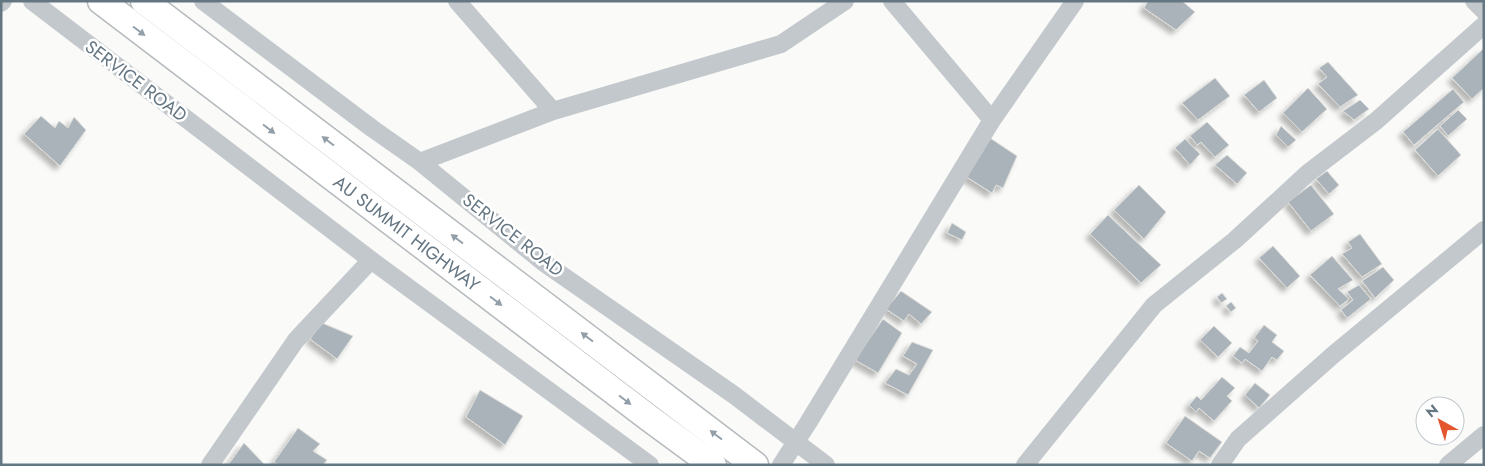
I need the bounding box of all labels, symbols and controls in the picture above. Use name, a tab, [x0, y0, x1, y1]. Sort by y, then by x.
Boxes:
one-way arrow	[133, 25, 146, 36]
street label: SERVICE ROAD	[80, 34, 192, 128]
one-way arrow	[262, 124, 276, 134]
one-way arrow	[322, 135, 335, 146]
street label: AU SUMMIT HIGHWAY	[328, 169, 486, 298]
street label: SERVICE ROAD	[457, 187, 569, 283]
one-way arrow	[450, 234, 464, 244]
one-way arrow	[489, 296, 503, 306]
one-way arrow	[581, 332, 594, 343]
one-way arrow	[618, 394, 631, 405]
north arrow	[1415, 396, 1465, 446]
text: N	[1421, 400, 1442, 422]
one-way arrow	[710, 430, 723, 441]

